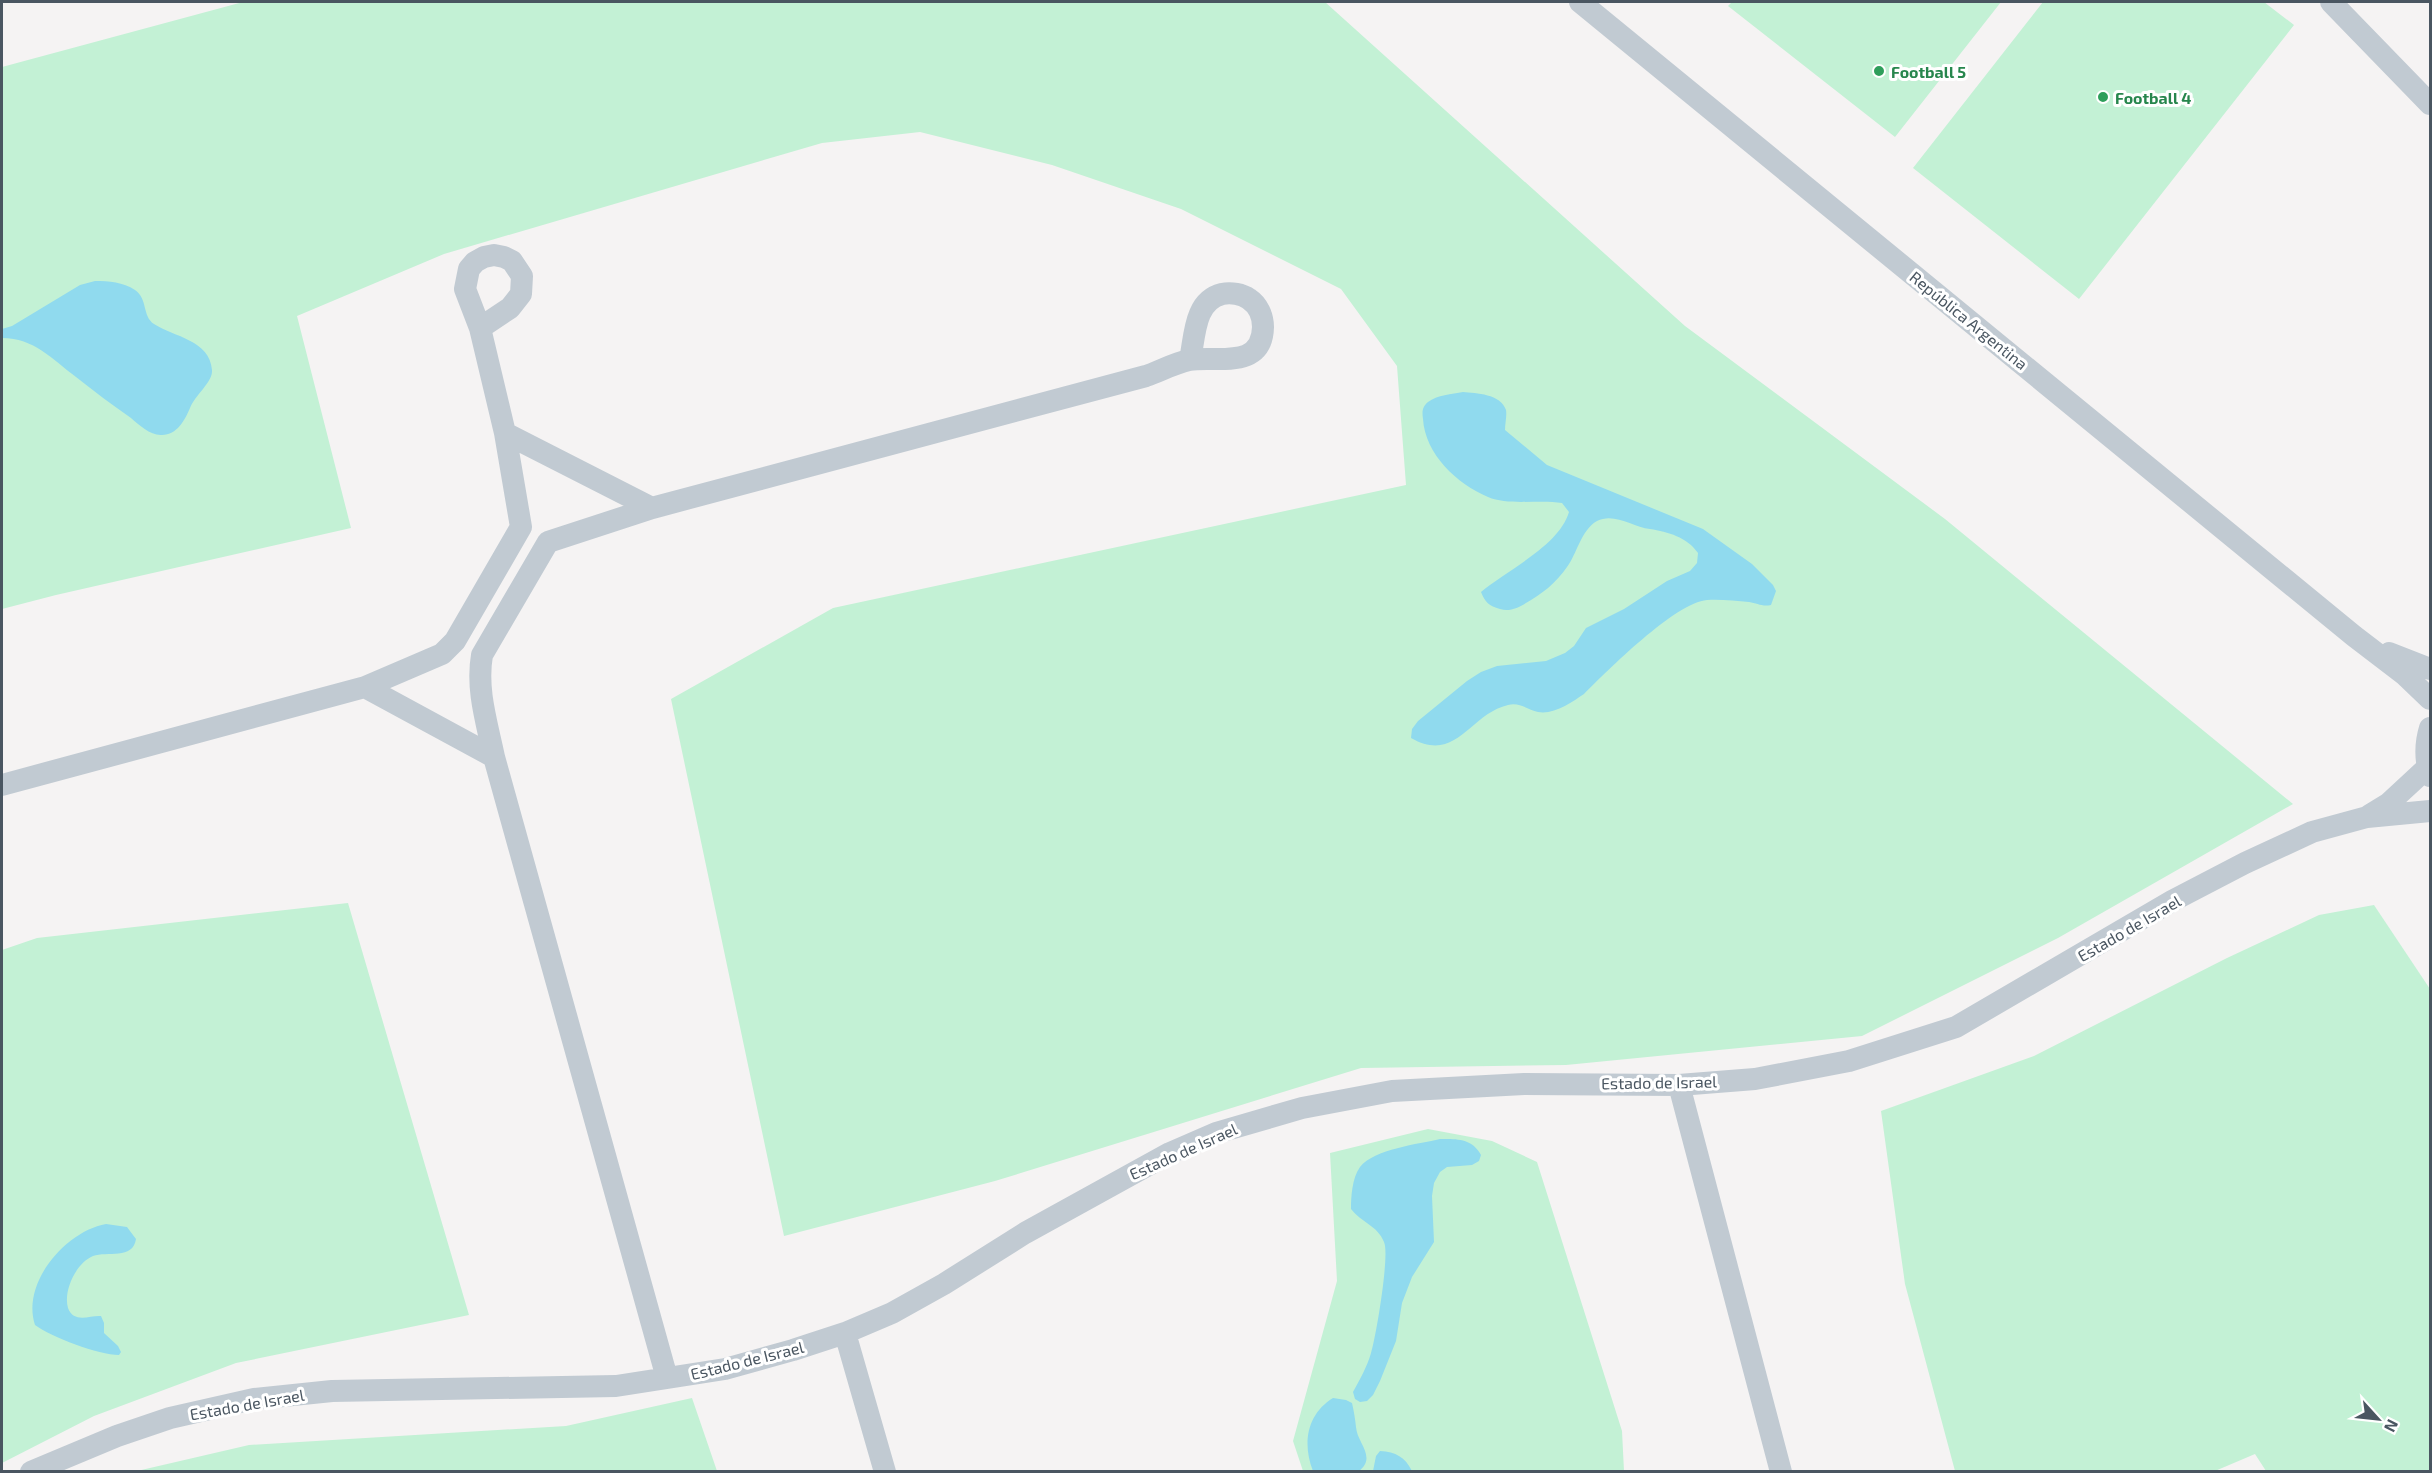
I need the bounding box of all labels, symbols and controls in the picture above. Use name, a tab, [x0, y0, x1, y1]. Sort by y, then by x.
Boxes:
place label: Football 5	[1891, 62, 1966, 81]
marker: Football 5	[1872, 64, 1886, 78]
place label: Football 4	[2115, 88, 2191, 107]
marker: Football 4	[2096, 90, 2110, 104]
street label: República Argentina	[1906, 267, 2032, 373]
street label: Estado de Israel	[2074, 891, 2184, 965]
street label: Estado de Israel	[1601, 1071, 1717, 1093]
street label: Estado de Israel	[1126, 1119, 1240, 1183]
street label: Estado de Israel	[688, 1337, 806, 1383]
street label: Estado de Israel	[188, 1385, 306, 1423]
north arrow	[2348, 1389, 2408, 1449]
text: N	[2381, 1417, 2403, 1436]

